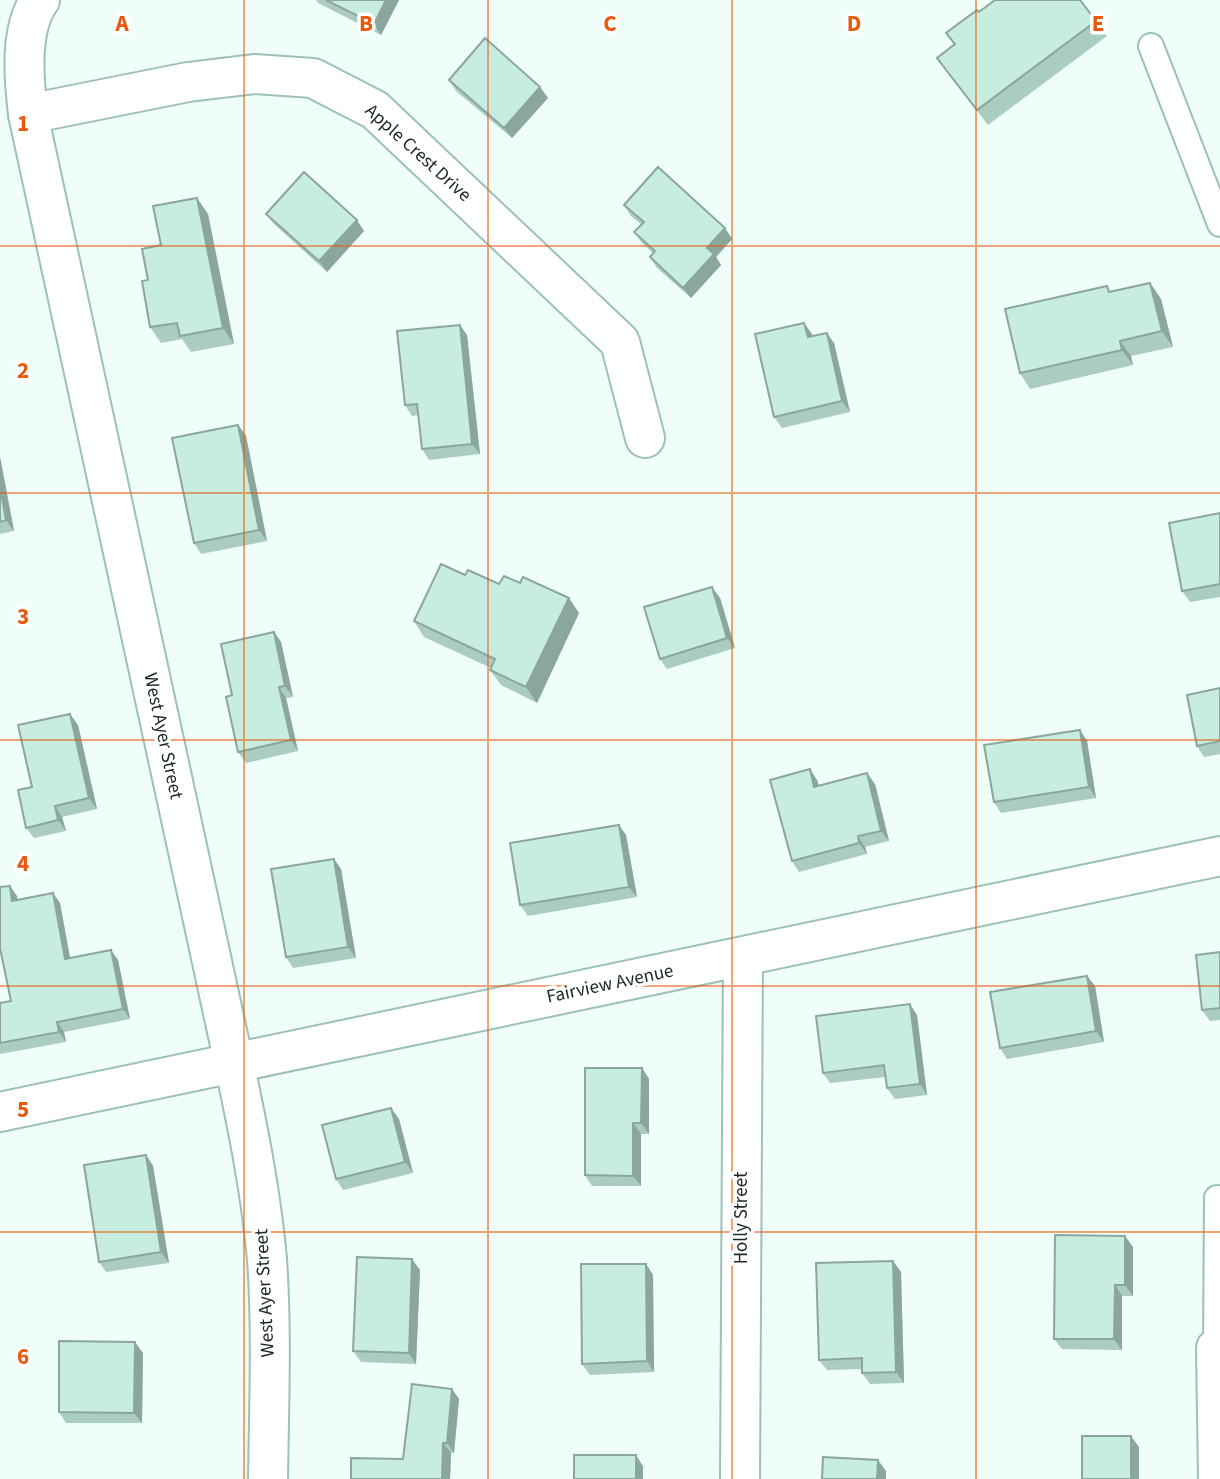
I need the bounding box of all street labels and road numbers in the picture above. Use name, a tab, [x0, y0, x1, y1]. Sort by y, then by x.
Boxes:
street label: Apple Crest Drive	[359, 98, 477, 208]
street label: West Ayer Street	[136, 670, 190, 802]
street label: Fairview Avenue	[544, 957, 676, 1011]
street label: Holly Street	[728, 1171, 755, 1264]
street label: West Ayer Street	[248, 1228, 282, 1358]

